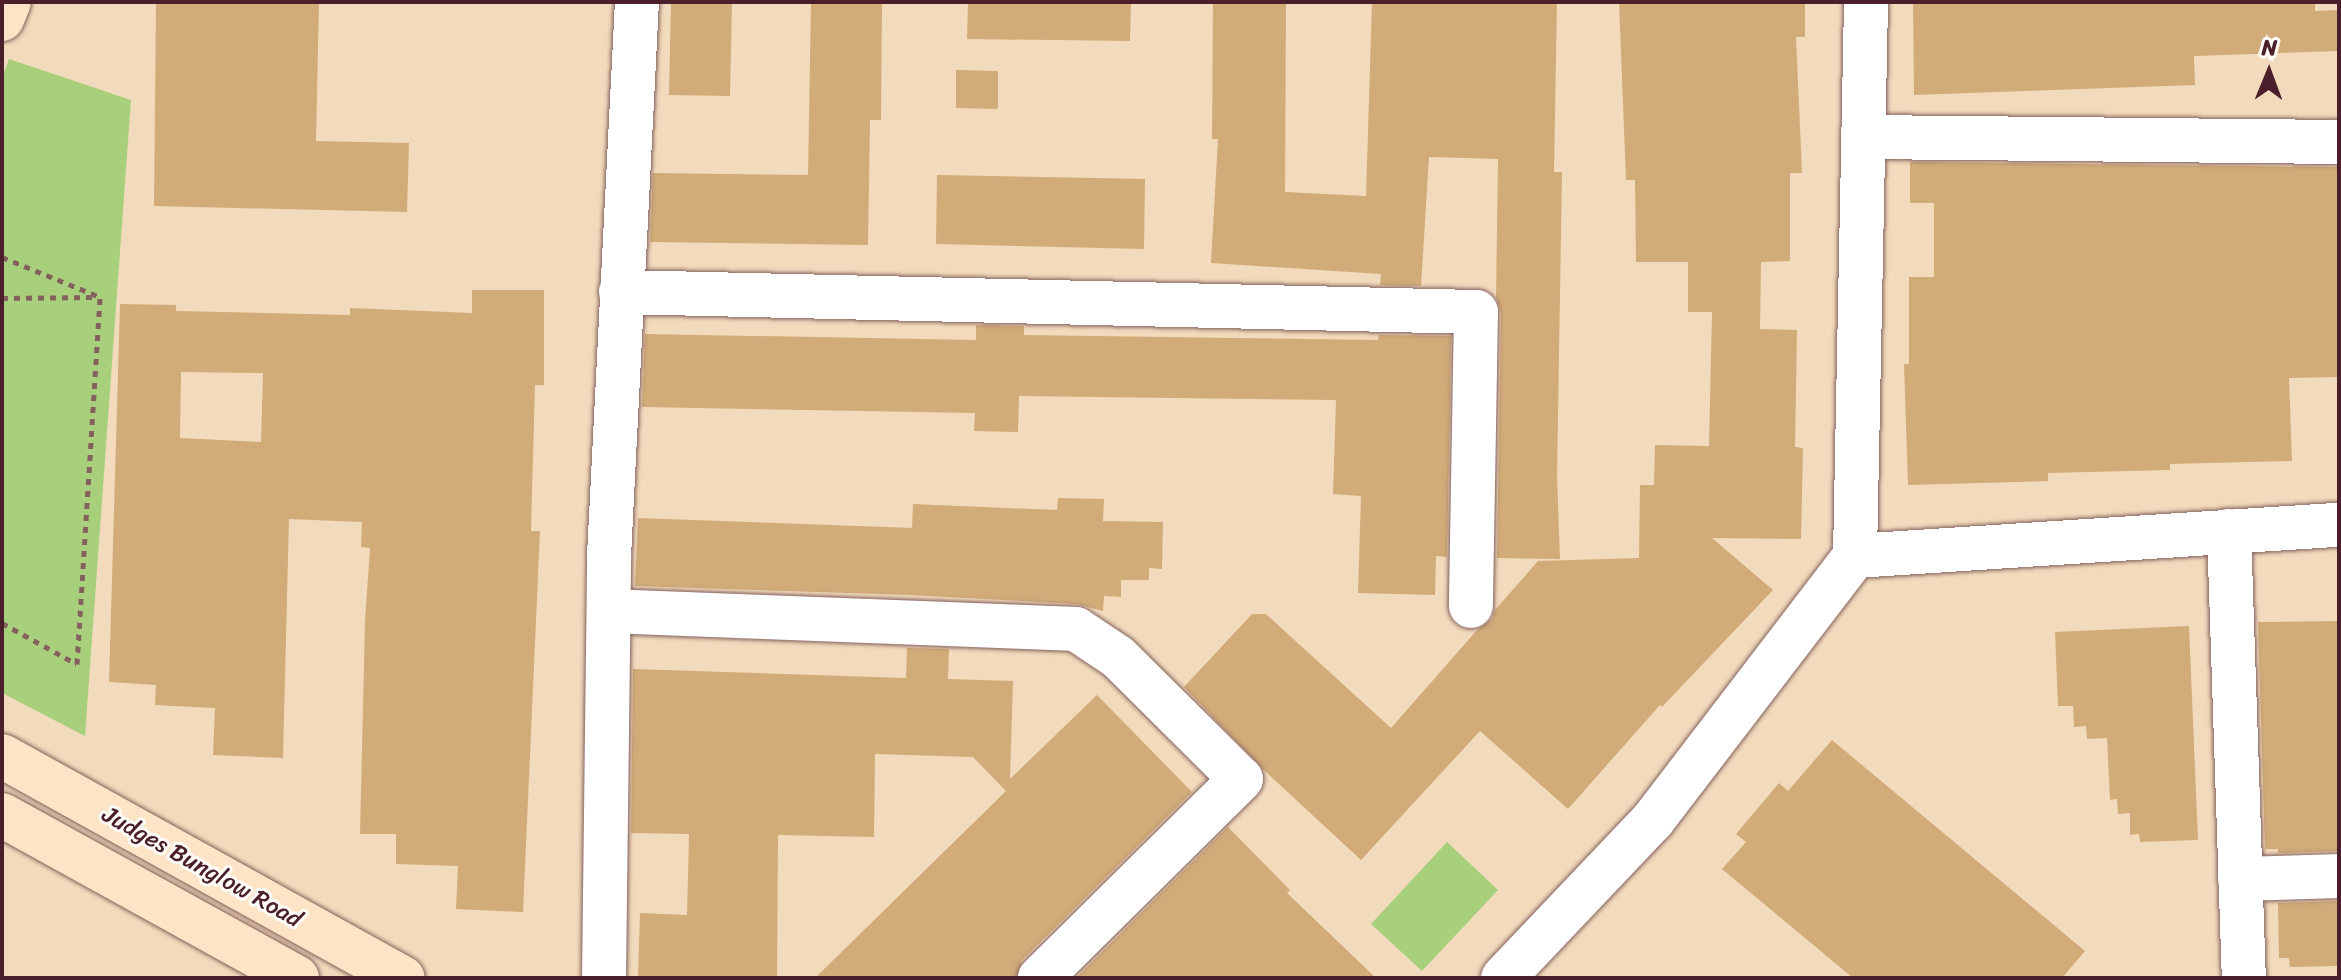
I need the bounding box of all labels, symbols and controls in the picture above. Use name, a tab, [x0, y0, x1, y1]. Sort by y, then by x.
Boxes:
text: N	[2261, 28, 2277, 67]
north arrow	[2229, 32, 2309, 112]
street label: Judges Bunglow Road	[97, 800, 307, 934]

